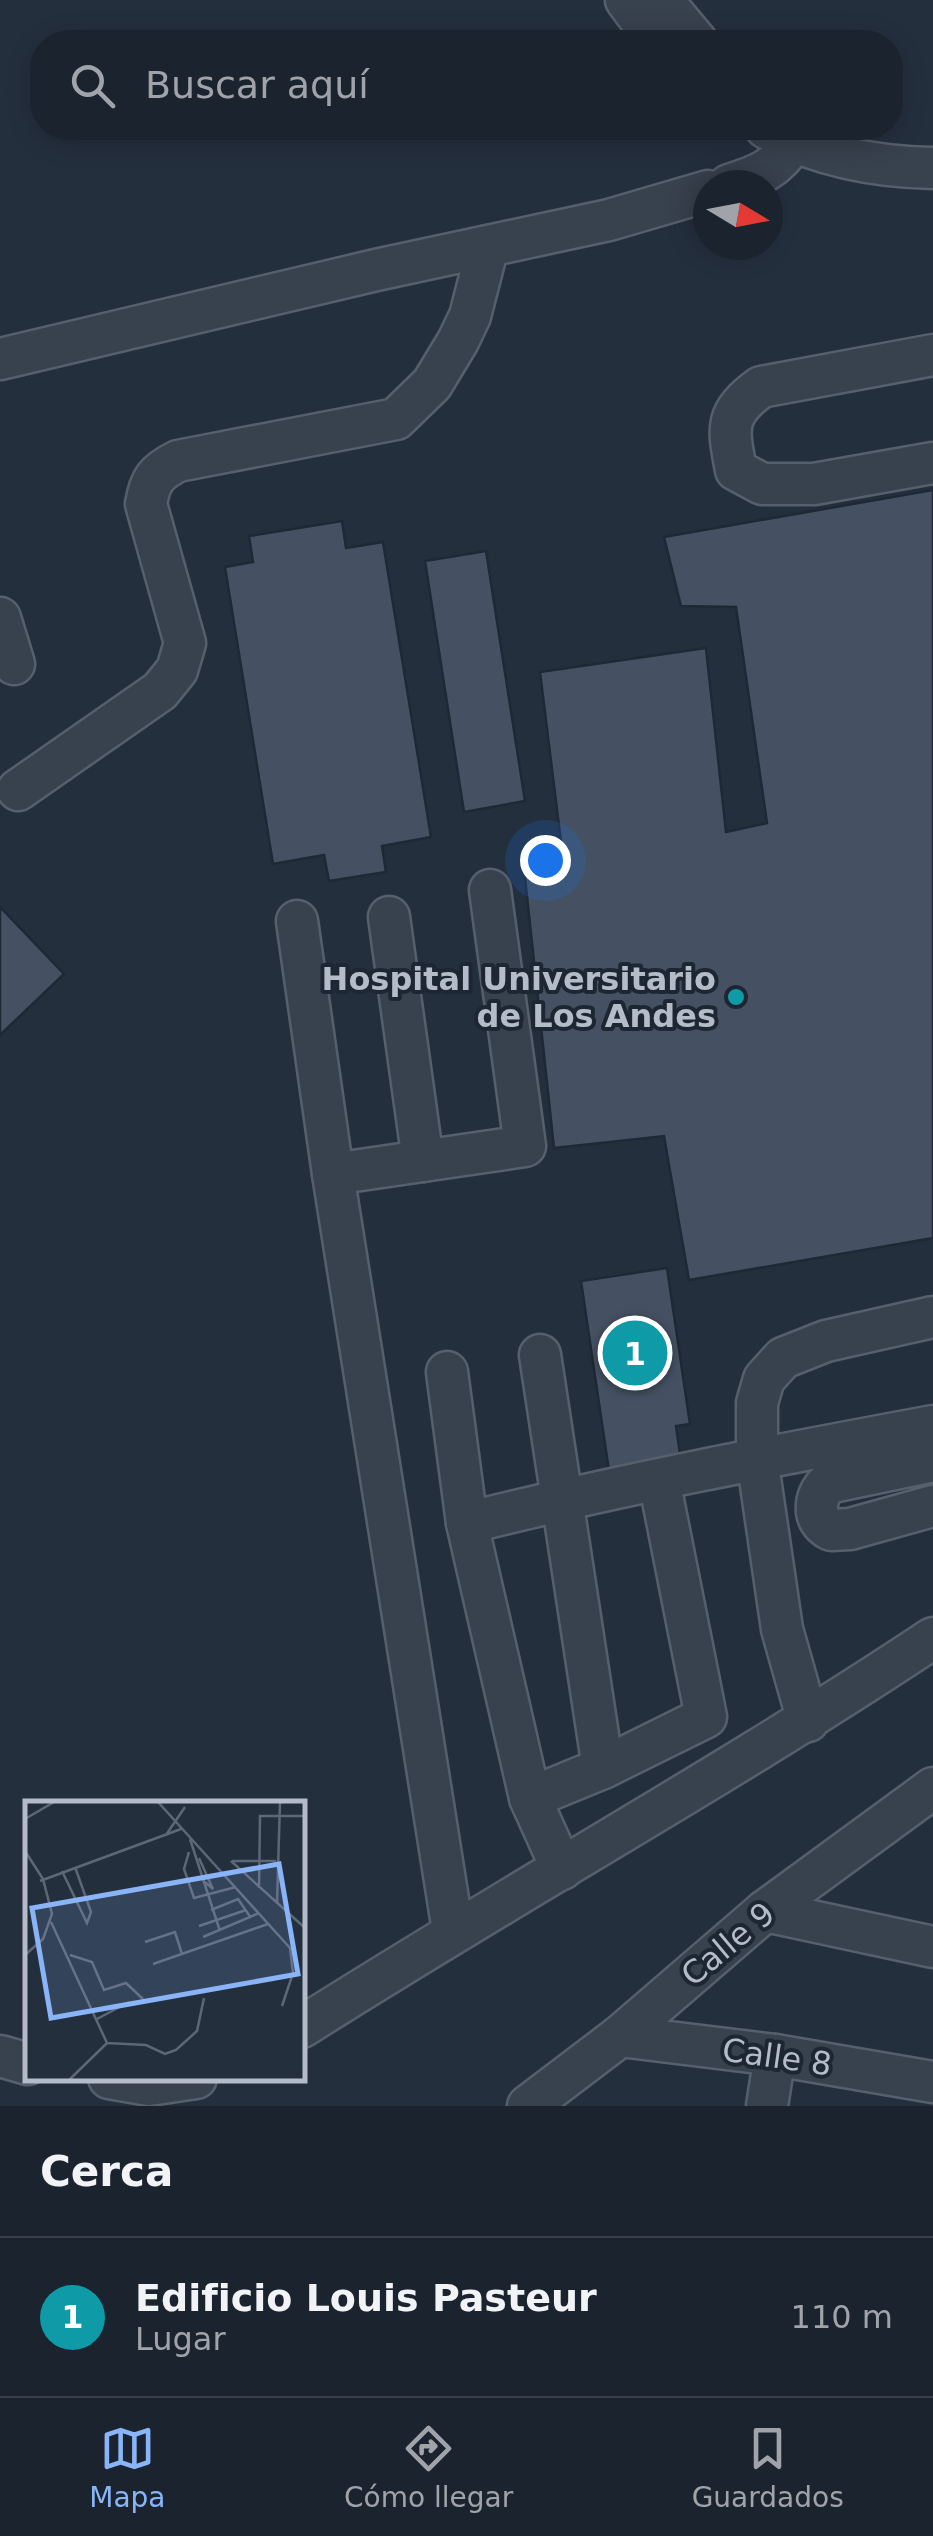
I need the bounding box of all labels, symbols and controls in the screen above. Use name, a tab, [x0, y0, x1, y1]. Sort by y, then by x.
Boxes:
search box	[30, 30, 903, 140]
icon: search	[65, 58, 120, 113]
text: Buscar aquí	[145, 63, 369, 107]
north arrow	[693, 170, 783, 260]
your location	[520, 835, 571, 886]
place label: Hospital Universitario de Los Andes	[322, 960, 716, 1035]
marker: Hospital Universitario de Los Andes	[725, 986, 747, 1008]
pin: 1	[602, 1316, 668, 1390]
inset map	[25, 1801, 305, 2081]
street label: Calle 9	[674, 1894, 782, 1994]
street label: Calle 8	[720, 2031, 834, 2083]
text: Cerca	[40, 2147, 173, 2196]
text: Edificio Louis Pasteur	[135, 2276, 597, 2320]
text: 1	[61, 2298, 84, 2336]
text: 110 m	[791, 2298, 893, 2336]
text: Lugar	[135, 2320, 226, 2358]
tab: Mapa	[89, 2421, 165, 2514]
tab: Cómo llegar	[344, 2421, 513, 2514]
tab: Guardados	[692, 2421, 844, 2514]

